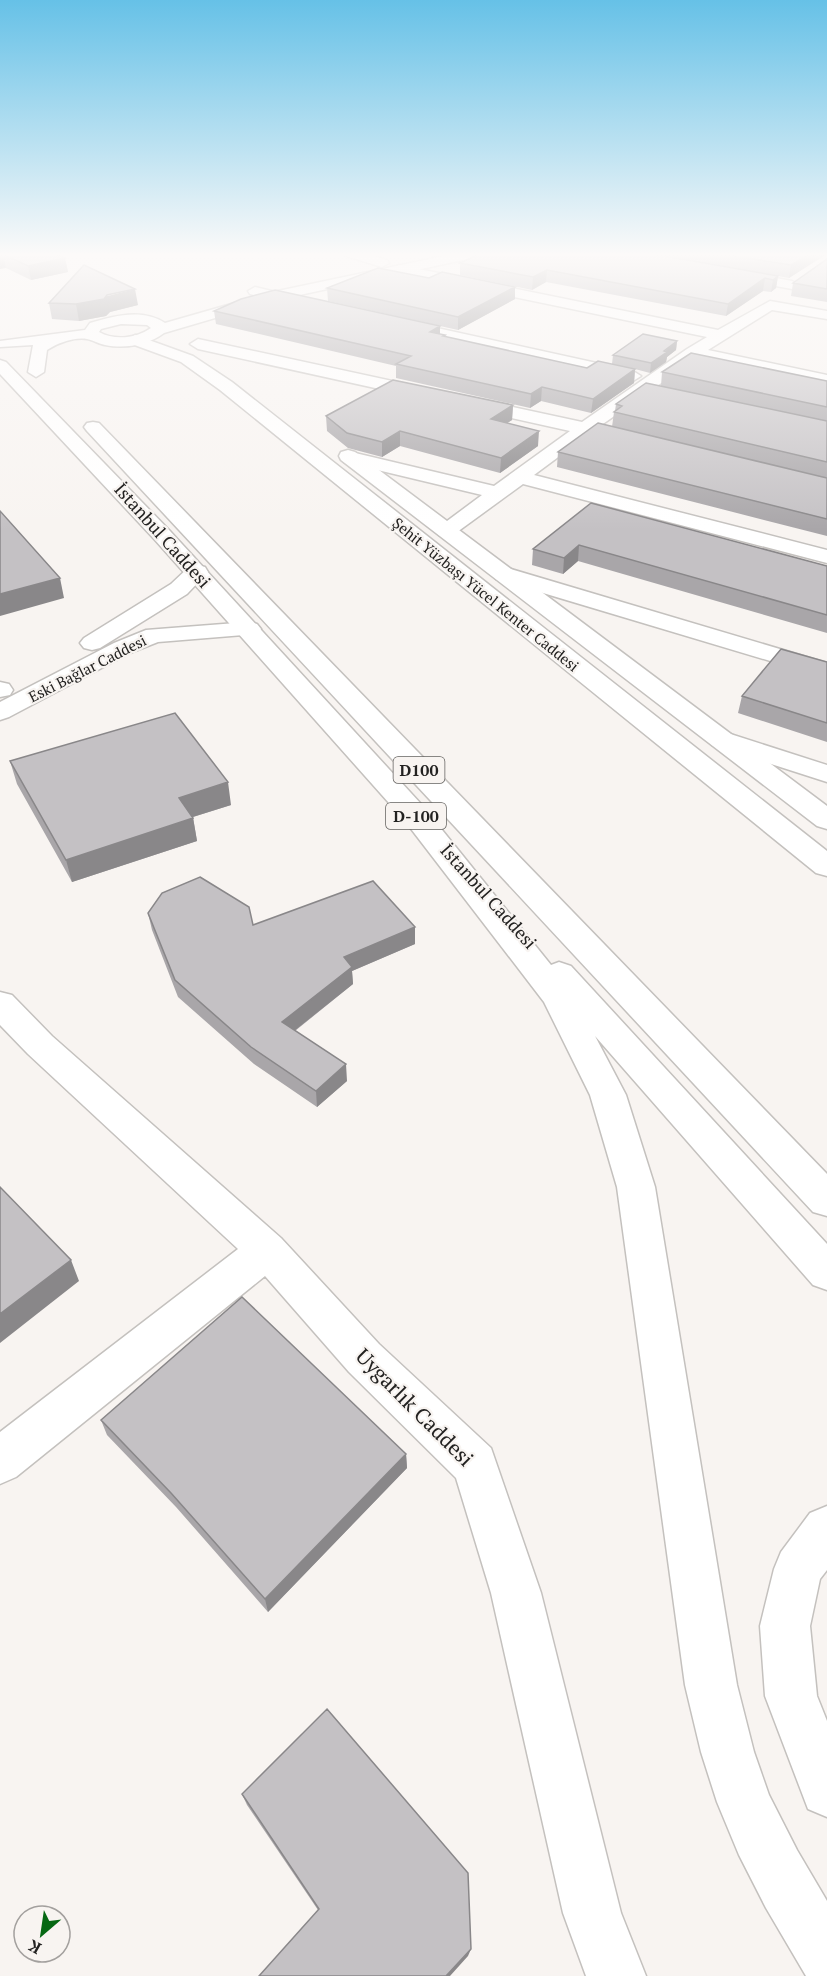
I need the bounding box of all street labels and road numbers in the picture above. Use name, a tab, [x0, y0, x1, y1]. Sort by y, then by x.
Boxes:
street label: İstanbul Caddesi	[109, 477, 217, 593]
street label: Şehit Yüzbaşı Yücel Kenter Caddesi	[389, 512, 583, 676]
street label: Eski Bağlar Caddesi	[25, 630, 149, 706]
road number: D100	[394, 757, 444, 783]
road number: D-100	[386, 803, 446, 829]
street label: İstanbul Caddesi	[435, 838, 543, 954]
street label: Uygarlık Caddesi	[350, 1342, 480, 1472]

